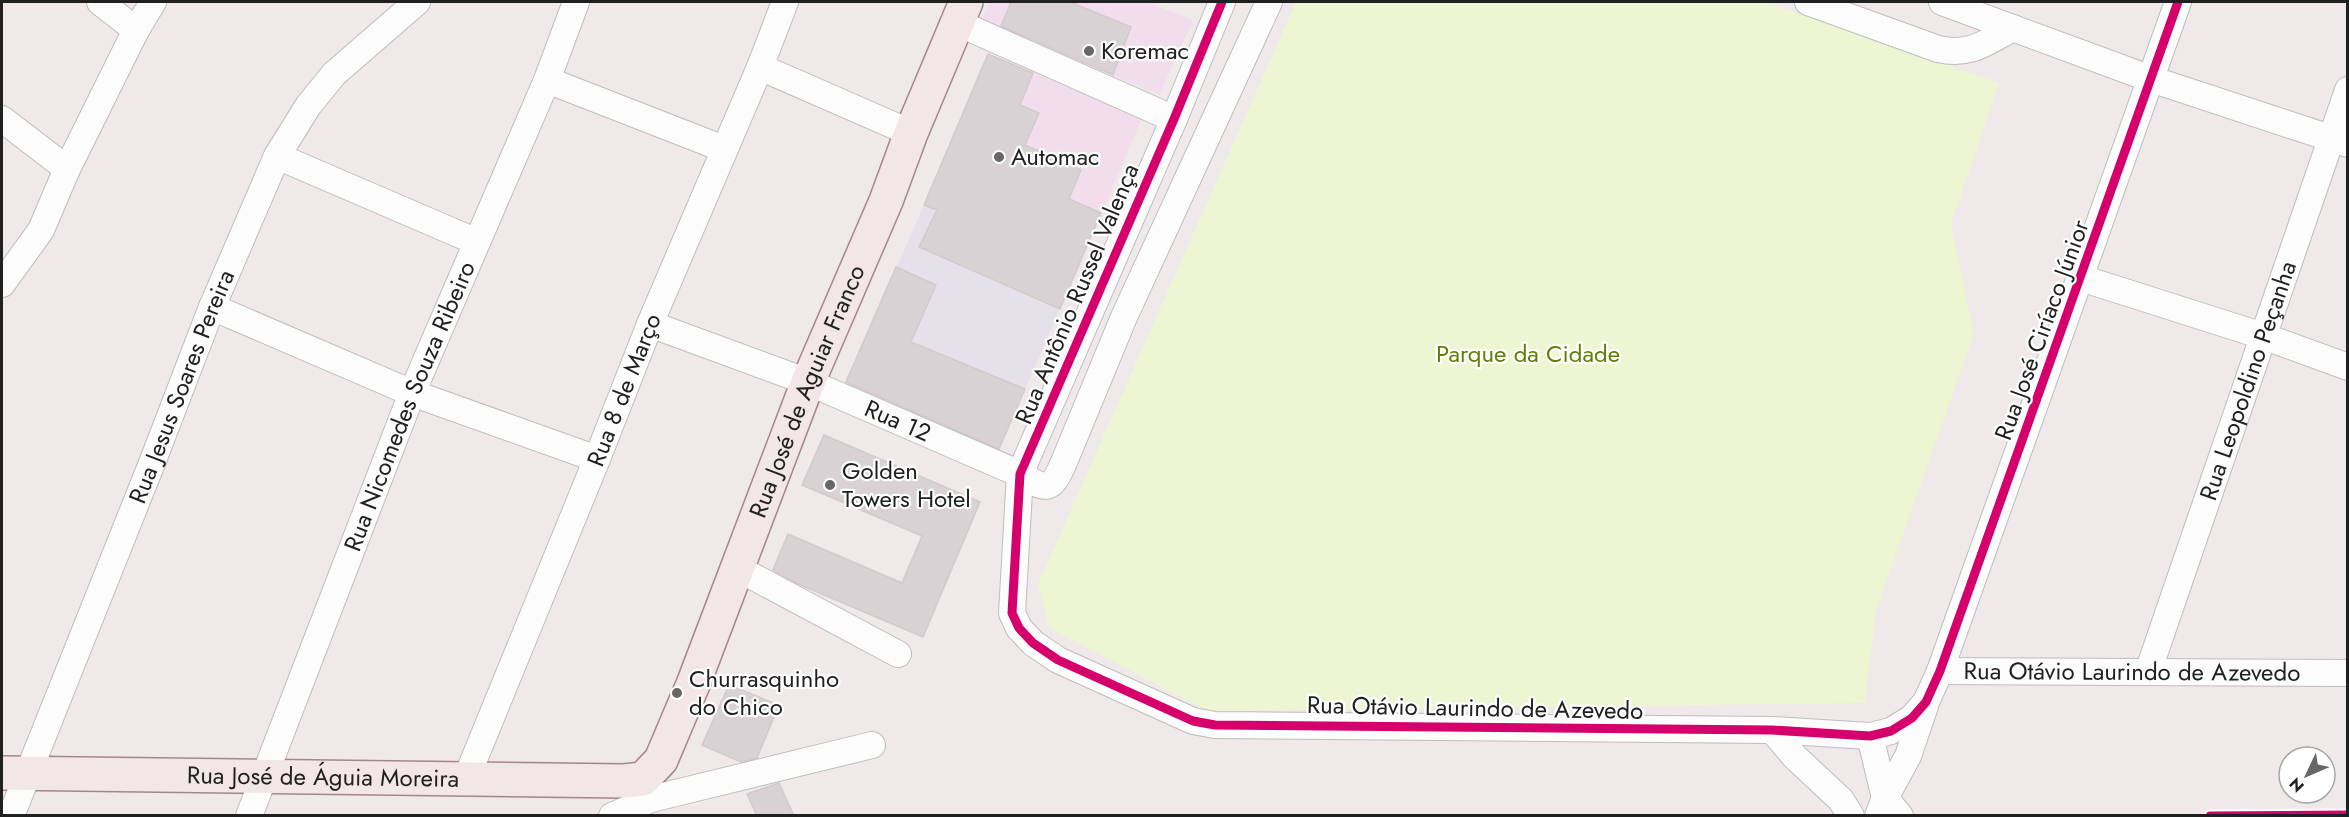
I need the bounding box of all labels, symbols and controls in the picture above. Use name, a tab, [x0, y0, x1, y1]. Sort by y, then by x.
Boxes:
place label: Koremac	[1101, 33, 1189, 68]
marker: Koremac	[1082, 44, 1096, 58]
place label: Automac	[1011, 139, 1100, 174]
marker: Automac	[992, 150, 1006, 164]
street label: Rua Antônio Russel Valença	[1006, 158, 1147, 430]
street label: Rua José Ciríaco Júnior	[1985, 214, 2098, 445]
street label: Rua Nicomedes Souza Ribeiro	[335, 256, 484, 556]
street label: Rua Leopoldino Peçanha	[2190, 256, 2305, 505]
street label: Rua José de Aguiar Franco	[740, 259, 874, 523]
street label: Rua Jesus Soares Pereira	[120, 264, 243, 509]
street label: Rua 8 de Março	[578, 308, 670, 471]
park label: Parque da Cidade	[1436, 336, 1620, 371]
street label: Rua 12	[859, 391, 937, 450]
place label: Golden Towers Hotel	[842, 453, 971, 516]
marker: Golden Towers Hotel	[823, 478, 837, 492]
street label: Rua Otávio Laurindo de Azevedo	[1964, 653, 2300, 690]
place label: Churrasquinho do Chico	[689, 661, 839, 724]
marker: Churrasquinho do Chico	[670, 686, 684, 700]
street label: Rua Otávio Laurindo de Azevedo	[1307, 687, 1644, 728]
north arrow	[2277, 745, 2337, 805]
street label: Rua José de Águia Moreira	[187, 757, 459, 796]
text: N	[2284, 773, 2309, 798]

